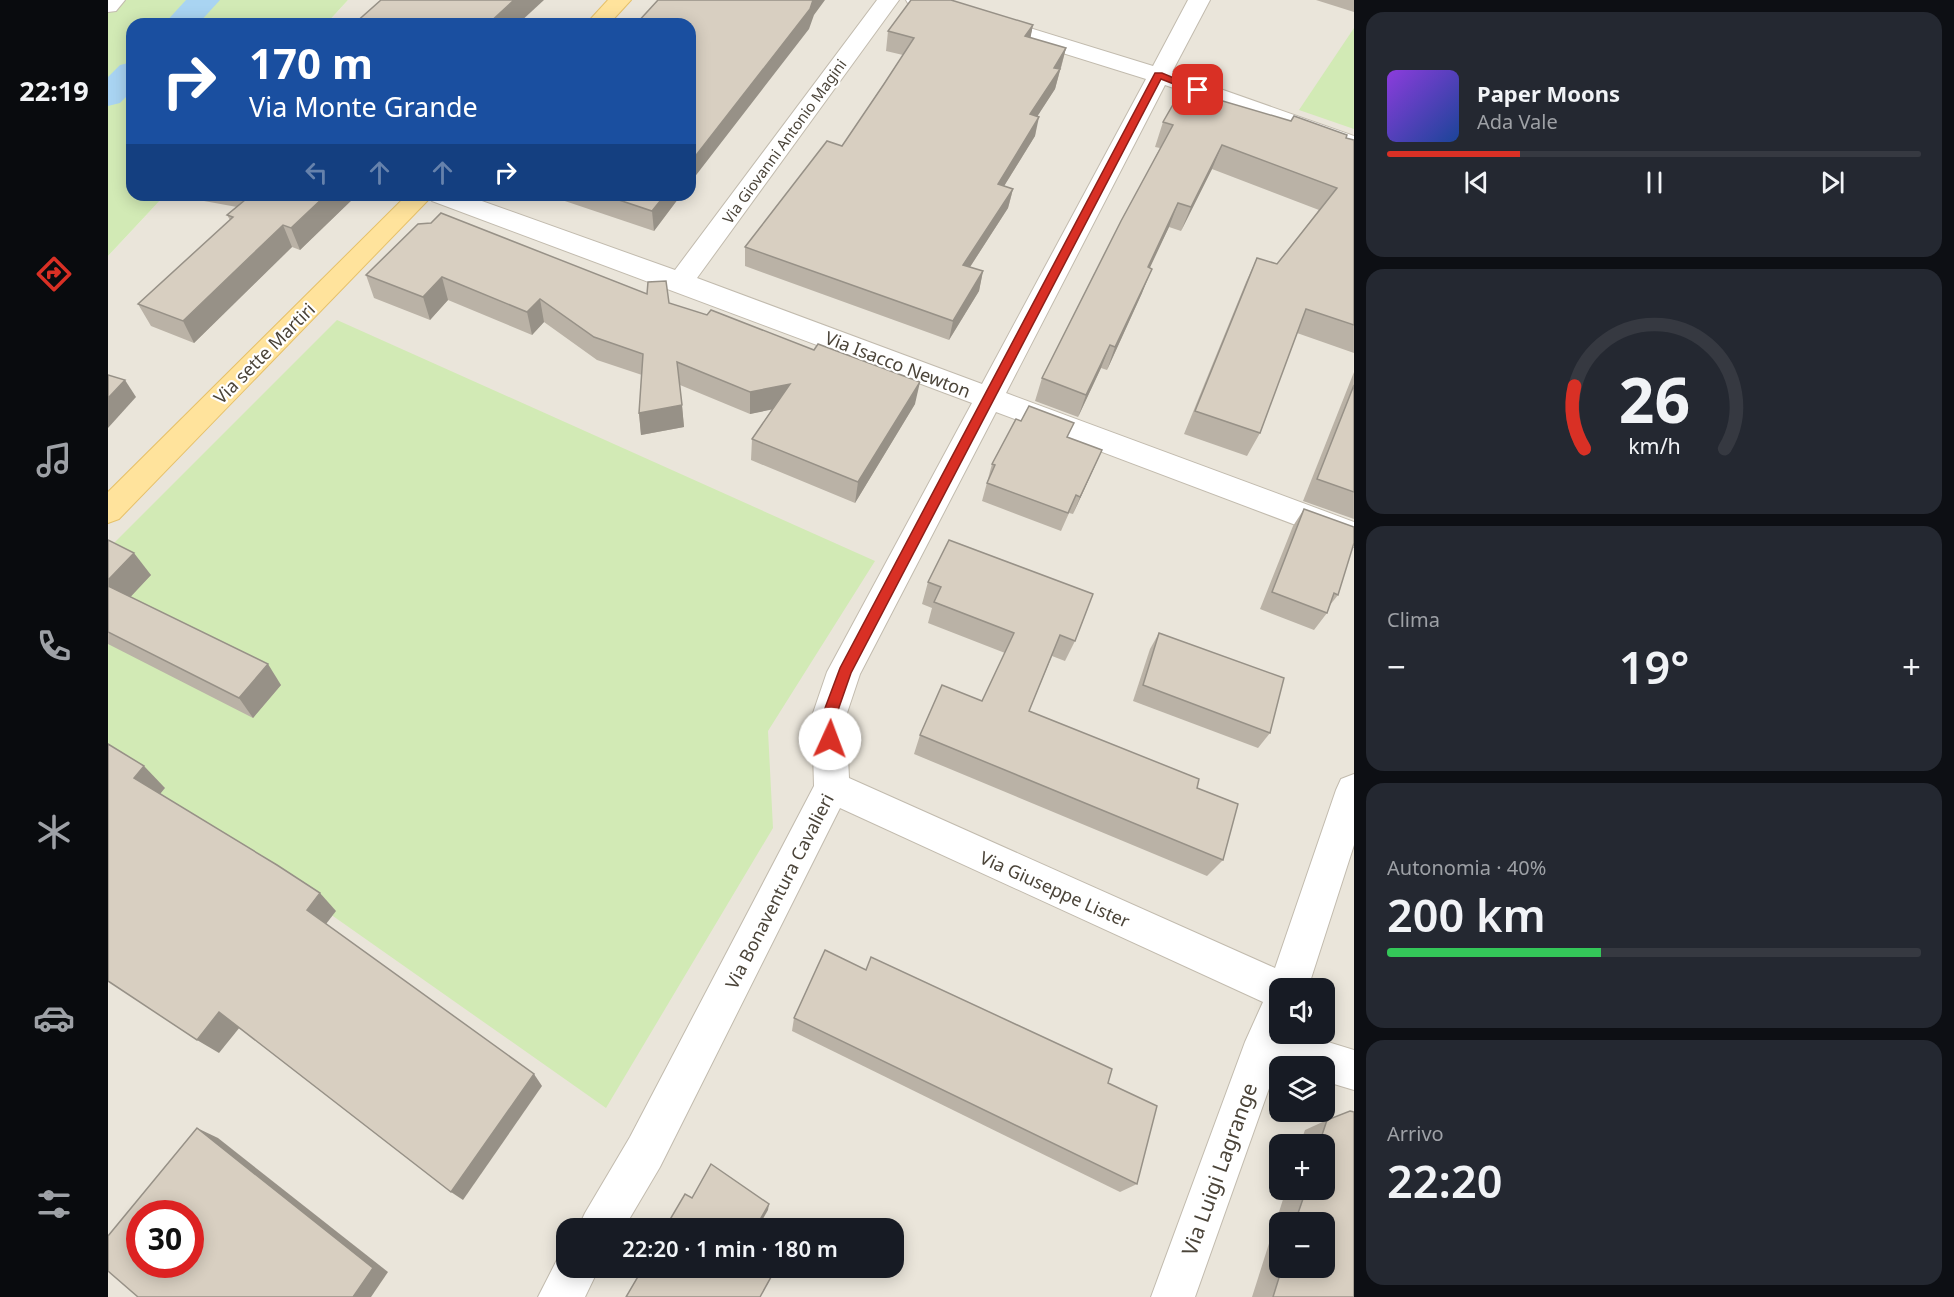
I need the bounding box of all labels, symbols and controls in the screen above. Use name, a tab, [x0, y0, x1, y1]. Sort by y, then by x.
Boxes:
text: 170 m	[249, 34, 373, 91]
icon: right	[150, 42, 228, 120]
street label: Via Giovanni Antonio Magini	[717, 55, 851, 227]
pin	[1172, 64, 1223, 115]
text: 22:19	[19, 72, 89, 109]
icon: arrive	[1181, 73, 1214, 106]
text: Paper Moons	[1477, 78, 1620, 108]
text: Via Monte Grande	[249, 88, 478, 125]
text: Ada Vale	[1477, 108, 1558, 135]
icon: left	[300, 156, 333, 189]
icon: ahead	[363, 156, 396, 189]
icon: ahead	[426, 156, 459, 189]
icon: right	[489, 156, 522, 189]
icon: previous	[1460, 166, 1493, 199]
icon: pause	[1638, 166, 1671, 199]
icon: next	[1816, 166, 1849, 199]
icon: directions	[33, 253, 75, 295]
street label: Via sette Martiri	[208, 297, 320, 409]
street label: Via Isacco Newton	[822, 325, 974, 403]
text: 26	[1618, 356, 1690, 441]
text: km/h	[1628, 431, 1680, 460]
icon: music	[33, 439, 75, 481]
text: Clima	[1387, 606, 1440, 633]
icon: phone	[33, 625, 75, 667]
text: 19°	[1619, 636, 1689, 697]
text: −	[1387, 644, 1406, 689]
text: +	[1902, 644, 1921, 689]
position arrow	[798, 707, 862, 771]
street label: Via Bonaventura Cavalieri	[719, 789, 839, 993]
icon: climate	[33, 811, 75, 853]
street label: Via Giuseppe Lister	[976, 845, 1134, 933]
text: Autonomia · 40%	[1387, 854, 1546, 881]
text: 200 km	[1387, 884, 1546, 945]
map controls	[1269, 978, 1335, 1278]
button: sound	[1269, 978, 1335, 1044]
icon: car	[33, 997, 75, 1039]
button: layers	[1269, 1056, 1335, 1122]
street label: Via Luigi Lagrange	[1175, 1079, 1263, 1259]
text: Arrivo	[1387, 1120, 1444, 1147]
button: +	[1269, 1134, 1335, 1200]
text: 22:20	[1387, 1150, 1502, 1211]
icon: filters	[33, 1183, 75, 1225]
speed limit sign: 30	[126, 1200, 204, 1278]
button: −	[1269, 1212, 1335, 1278]
text: 22:20 · 1 min · 180 m	[622, 1233, 838, 1263]

